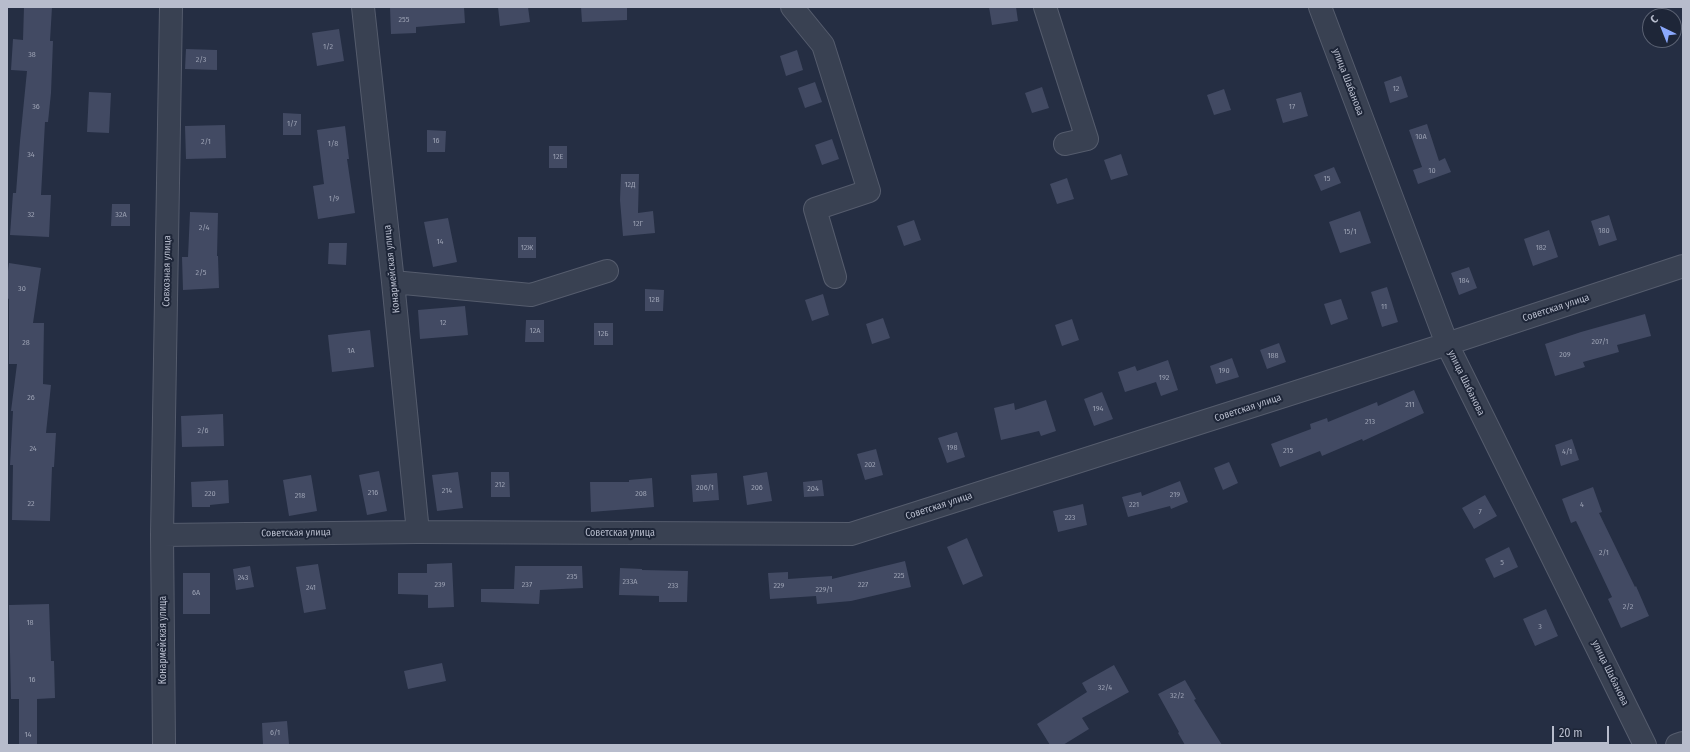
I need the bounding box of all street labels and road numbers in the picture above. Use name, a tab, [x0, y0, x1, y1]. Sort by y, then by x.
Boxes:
street label: улица Шабанова	[1330, 47, 1366, 117]
street label: Конармейская улица	[381, 224, 403, 314]
street label: Совхозная улица	[160, 235, 174, 307]
street label: Советская улица	[1521, 292, 1591, 324]
street label: улица Шабанова	[1445, 348, 1487, 418]
street label: Советская улица	[1213, 392, 1283, 424]
street label: Советская улица	[904, 490, 974, 522]
street label: Советская улица	[261, 526, 331, 540]
street label: Советская улица	[585, 527, 655, 539]
street label: Конармейская улица	[157, 596, 169, 684]
street label: улица Шабанова	[1589, 638, 1631, 708]

